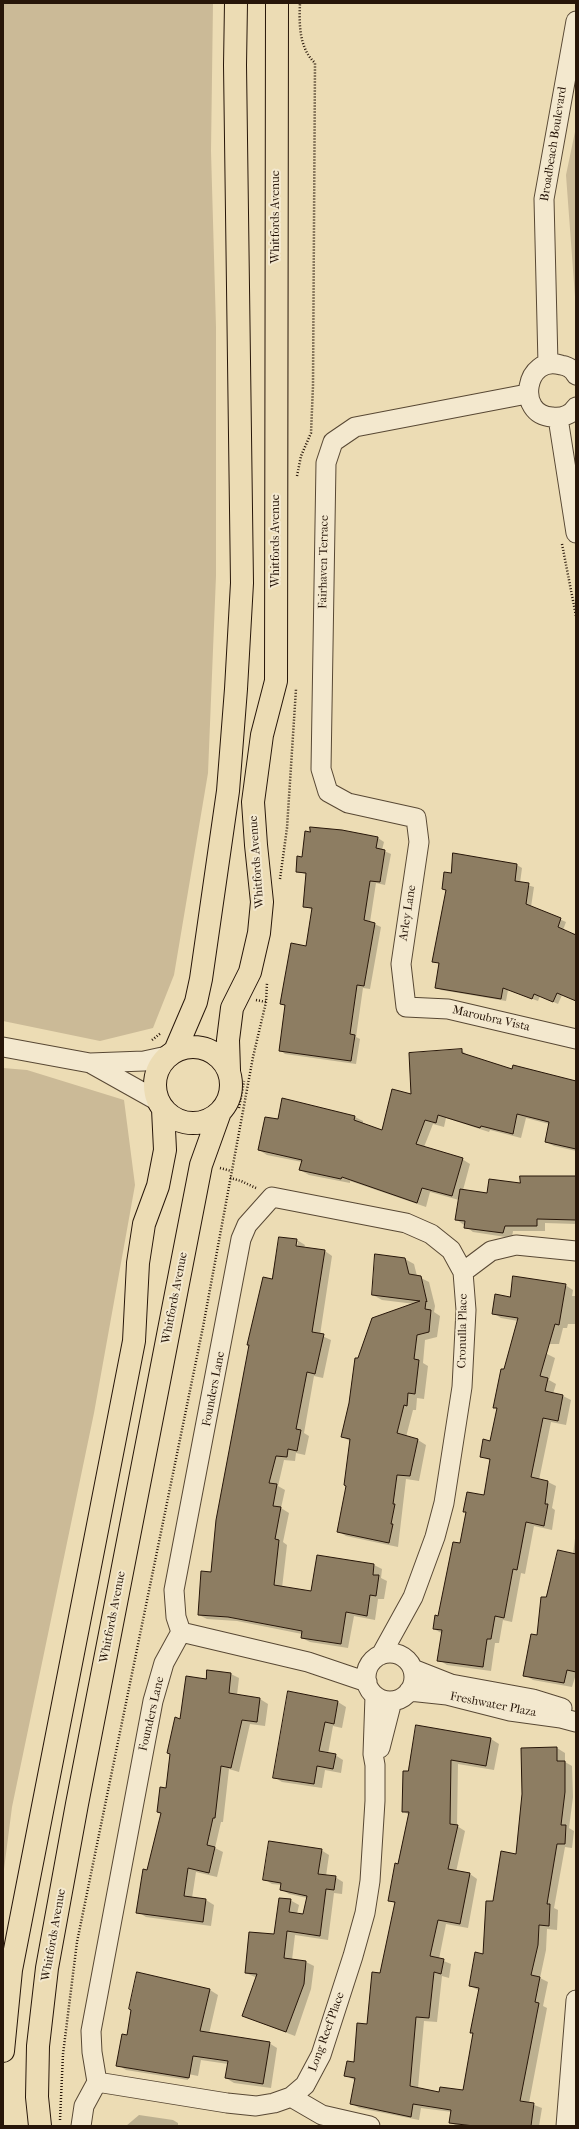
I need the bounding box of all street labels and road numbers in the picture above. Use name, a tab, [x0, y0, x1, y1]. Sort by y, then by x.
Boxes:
street label: Broadbeach Boulevard	[538, 86, 570, 202]
street label: Whitfords Avenue	[269, 170, 283, 264]
street label: Whitfords Avenue	[269, 494, 283, 588]
street label: Fairhaven Terrace	[316, 515, 332, 609]
street label: Whitfords Avenue	[247, 815, 267, 909]
street label: Arley Lane	[396, 884, 420, 942]
street label: Maroubra Vista	[451, 1003, 531, 1035]
street label: Whitfords Avenue	[159, 1251, 191, 1345]
street label: Cronulla Place	[455, 1293, 471, 1369]
street label: Founders Lane	[200, 1350, 228, 1428]
street label: Whitfords Avenue	[97, 1570, 129, 1664]
street label: Founders Lane	[136, 1675, 168, 1753]
street label: Freshwater Plaza	[449, 1690, 537, 1720]
street label: Whitfords Avenue	[39, 1888, 69, 1982]
street label: Long Reef Place	[306, 1990, 348, 2074]

